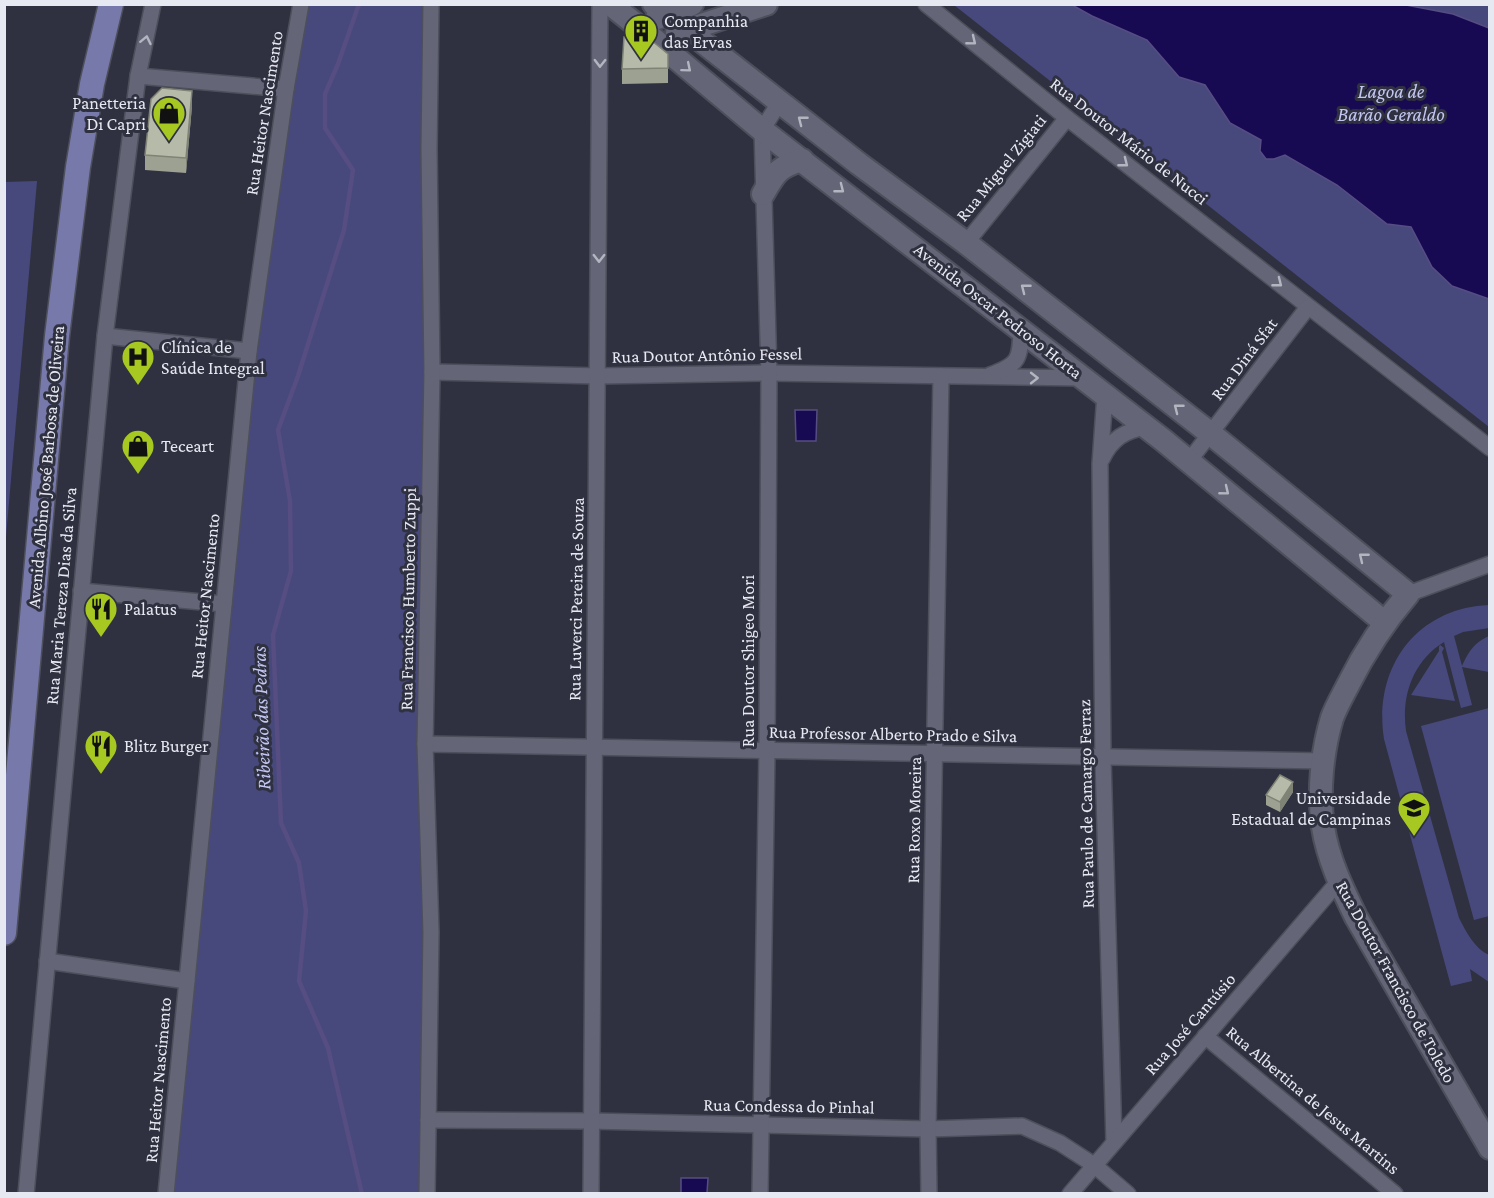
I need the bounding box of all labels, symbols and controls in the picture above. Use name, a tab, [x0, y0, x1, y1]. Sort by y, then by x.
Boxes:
place label: Companhia das Ervas	[664, 11, 748, 52]
building icon: Companhia das Ervas	[623, 13, 659, 60]
street label: Rua Heitor Nascimento	[241, 29, 287, 197]
one-way arrow	[965, 34, 976, 45]
one-way arrow	[139, 36, 152, 46]
one-way arrow	[594, 58, 606, 67]
one-way arrow	[680, 61, 691, 72]
street label: Rua Doutor Mário de Nucci	[1046, 73, 1212, 209]
water label: Lagoa de Barão Geraldo	[1337, 80, 1445, 125]
place label: Panetteria Di Capri	[72, 93, 146, 134]
shop icon: Panetteria Di Capri	[151, 95, 187, 142]
street label: Rua Miguel Zigiati	[952, 110, 1050, 225]
one-way arrow	[798, 117, 809, 128]
one-way arrow	[1118, 155, 1129, 166]
one-way arrow	[833, 182, 844, 193]
street label: Avenida Oscar Pedroso Horta	[910, 239, 1086, 383]
one-way arrow	[593, 253, 605, 262]
one-way arrow	[1271, 276, 1282, 287]
one-way arrow	[1020, 285, 1031, 296]
street label: Rua Diná Sfat	[1207, 313, 1282, 404]
street label: Avenida Albino José Barbosa de Oliveira	[24, 325, 68, 609]
place label: Clínica de Saúde Integral	[161, 337, 265, 378]
hospital icon: Clínica de Saúde Integral	[120, 339, 156, 386]
street label: Rua Doutor Antônio Fessel	[612, 343, 803, 367]
one-way arrow	[1029, 372, 1038, 384]
one-way arrow	[1174, 405, 1185, 416]
shop icon: Teceart	[120, 428, 156, 475]
place label: Teceart	[161, 436, 215, 456]
one-way arrow	[1218, 483, 1229, 494]
street label: Rua Maria Tereza Dias da Silva	[42, 486, 80, 706]
street label: Rua Francisco Humberto Zuppi	[396, 487, 420, 710]
street label: Rua Luverci Pereira de Souza	[564, 497, 588, 701]
street label: Rua Heitor Nascimento	[186, 512, 224, 680]
one-way arrow	[1359, 553, 1370, 564]
street label: Rua Doutor Shigeo Mori	[738, 574, 758, 747]
restaurant icon: Palatus	[83, 591, 119, 638]
place label: Palatus	[124, 599, 177, 619]
water label: Ribeirão das Pedras	[247, 645, 275, 790]
street label: Rua Paulo de Camargo Ferraz	[1074, 699, 1098, 909]
street label: Rua Professor Alberto Prado e Silva	[769, 722, 1017, 746]
restaurant icon: Blitz Burger	[83, 728, 119, 775]
place label: Blitz Burger	[124, 736, 209, 756]
street label: Rua Roxo Moreira	[903, 756, 925, 884]
place label: Universidade Estadual de Campinas	[1231, 788, 1391, 829]
school or university icon: Universidade Estadual de Campinas	[1396, 790, 1432, 837]
street label: Rua Doutor Francisco de Toledo	[1332, 878, 1460, 1086]
street label: Rua José Cantúsio	[1140, 969, 1240, 1079]
street label: Rua Heitor Nascimento	[141, 996, 175, 1164]
street label: Rua Albertina de Jesus Martins	[1222, 1022, 1404, 1178]
street label: Rua Condessa do Pinhal	[703, 1095, 875, 1117]

